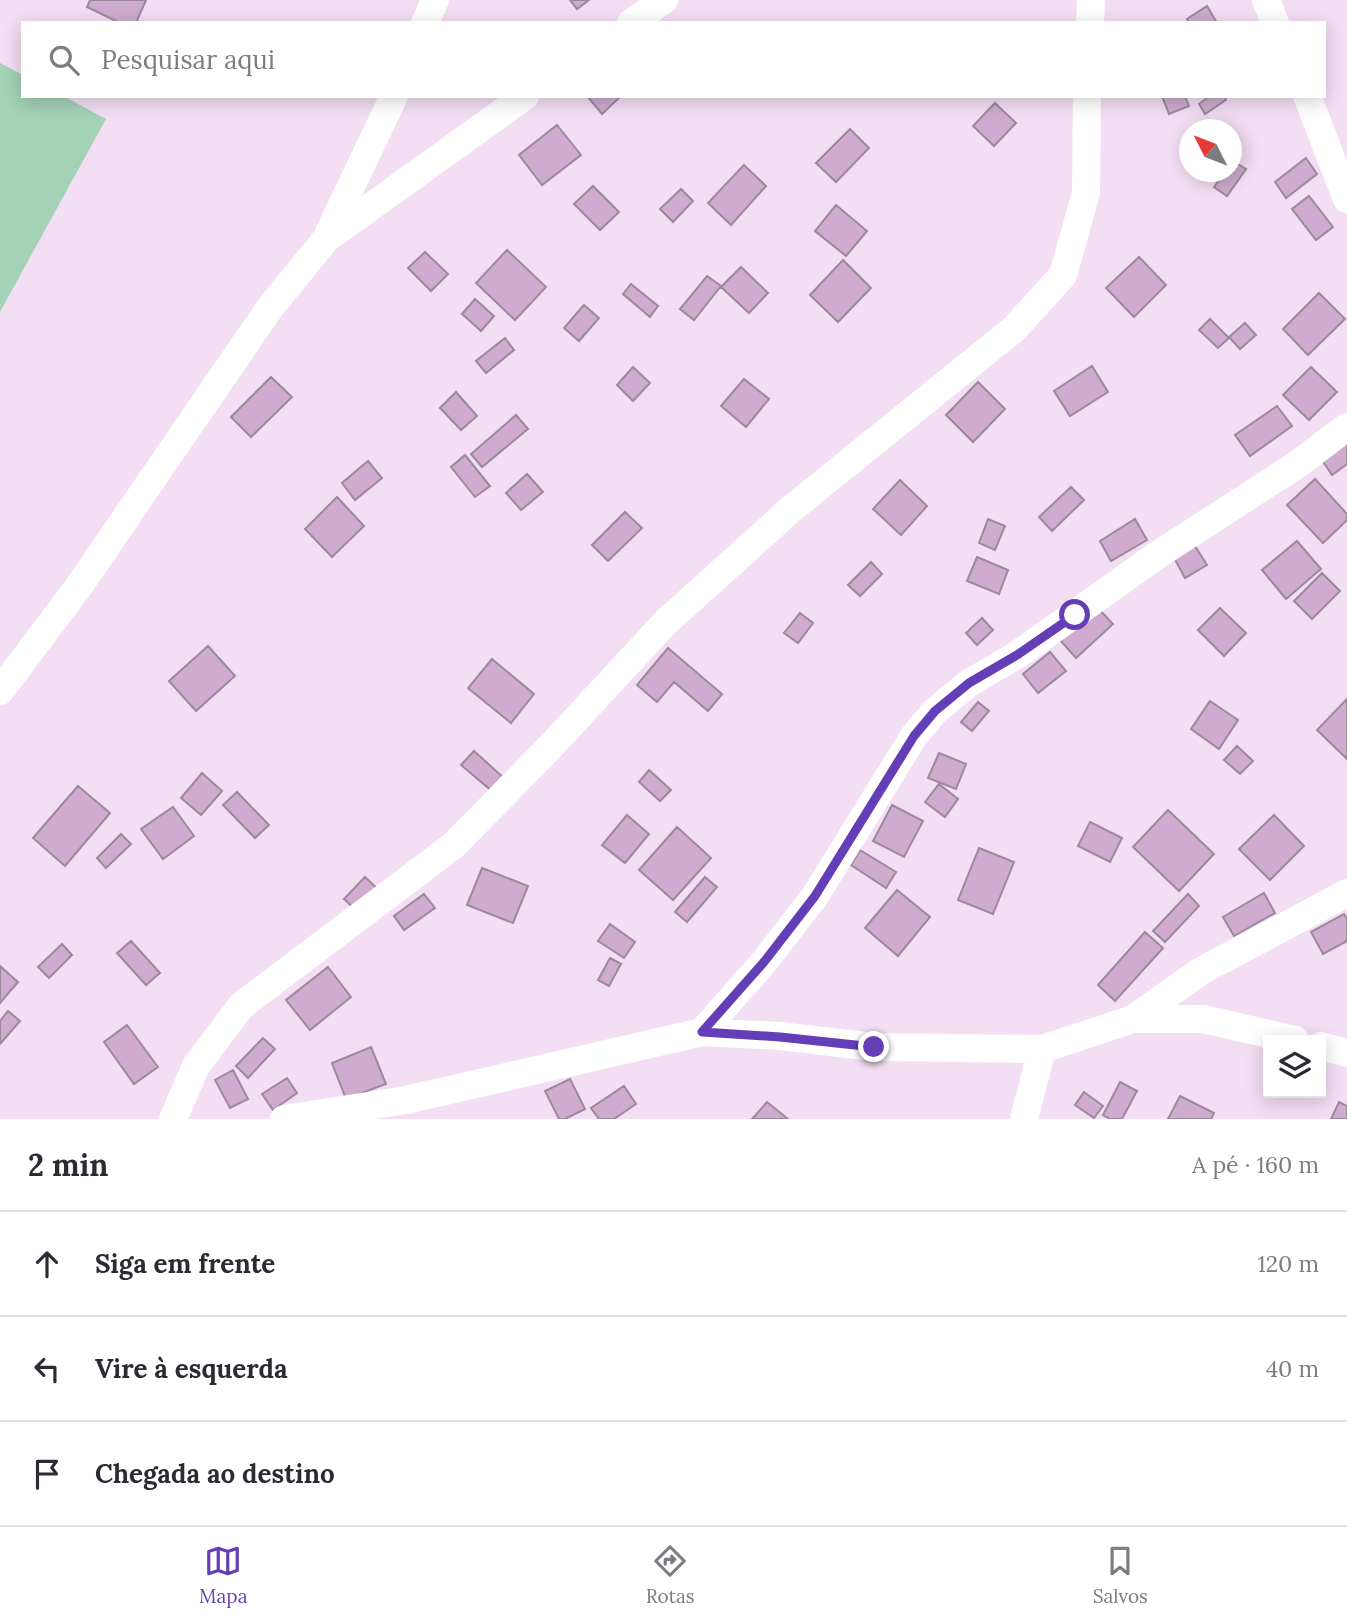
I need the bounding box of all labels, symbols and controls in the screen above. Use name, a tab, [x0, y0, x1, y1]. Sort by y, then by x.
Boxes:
search box	[21, 21, 1326, 98]
icon: search	[45, 41, 83, 79]
text: Pesquisar aqui	[101, 43, 275, 76]
north arrow	[1179, 119, 1242, 182]
route start	[1059, 599, 1090, 630]
route end	[858, 1031, 889, 1062]
map controls	[1263, 1035, 1326, 1098]
button: layers	[1263, 1035, 1326, 1098]
text: 2 min	[28, 1146, 108, 1184]
text: A pé · 160 m	[1192, 1150, 1319, 1179]
icon: ahead	[28, 1245, 66, 1283]
text: Siga em frente	[95, 1247, 275, 1280]
text: 120 m	[1257, 1249, 1319, 1278]
icon: left	[28, 1350, 66, 1388]
text: Vire à esquerda	[95, 1352, 288, 1385]
text: 40 m	[1266, 1354, 1319, 1383]
icon: arrive	[28, 1455, 66, 1493]
text: Chegada ao destino	[95, 1457, 335, 1490]
tab: Mapa	[199, 1542, 248, 1608]
tab: Rotas	[646, 1542, 695, 1608]
tab: Salvos	[1093, 1542, 1148, 1608]

